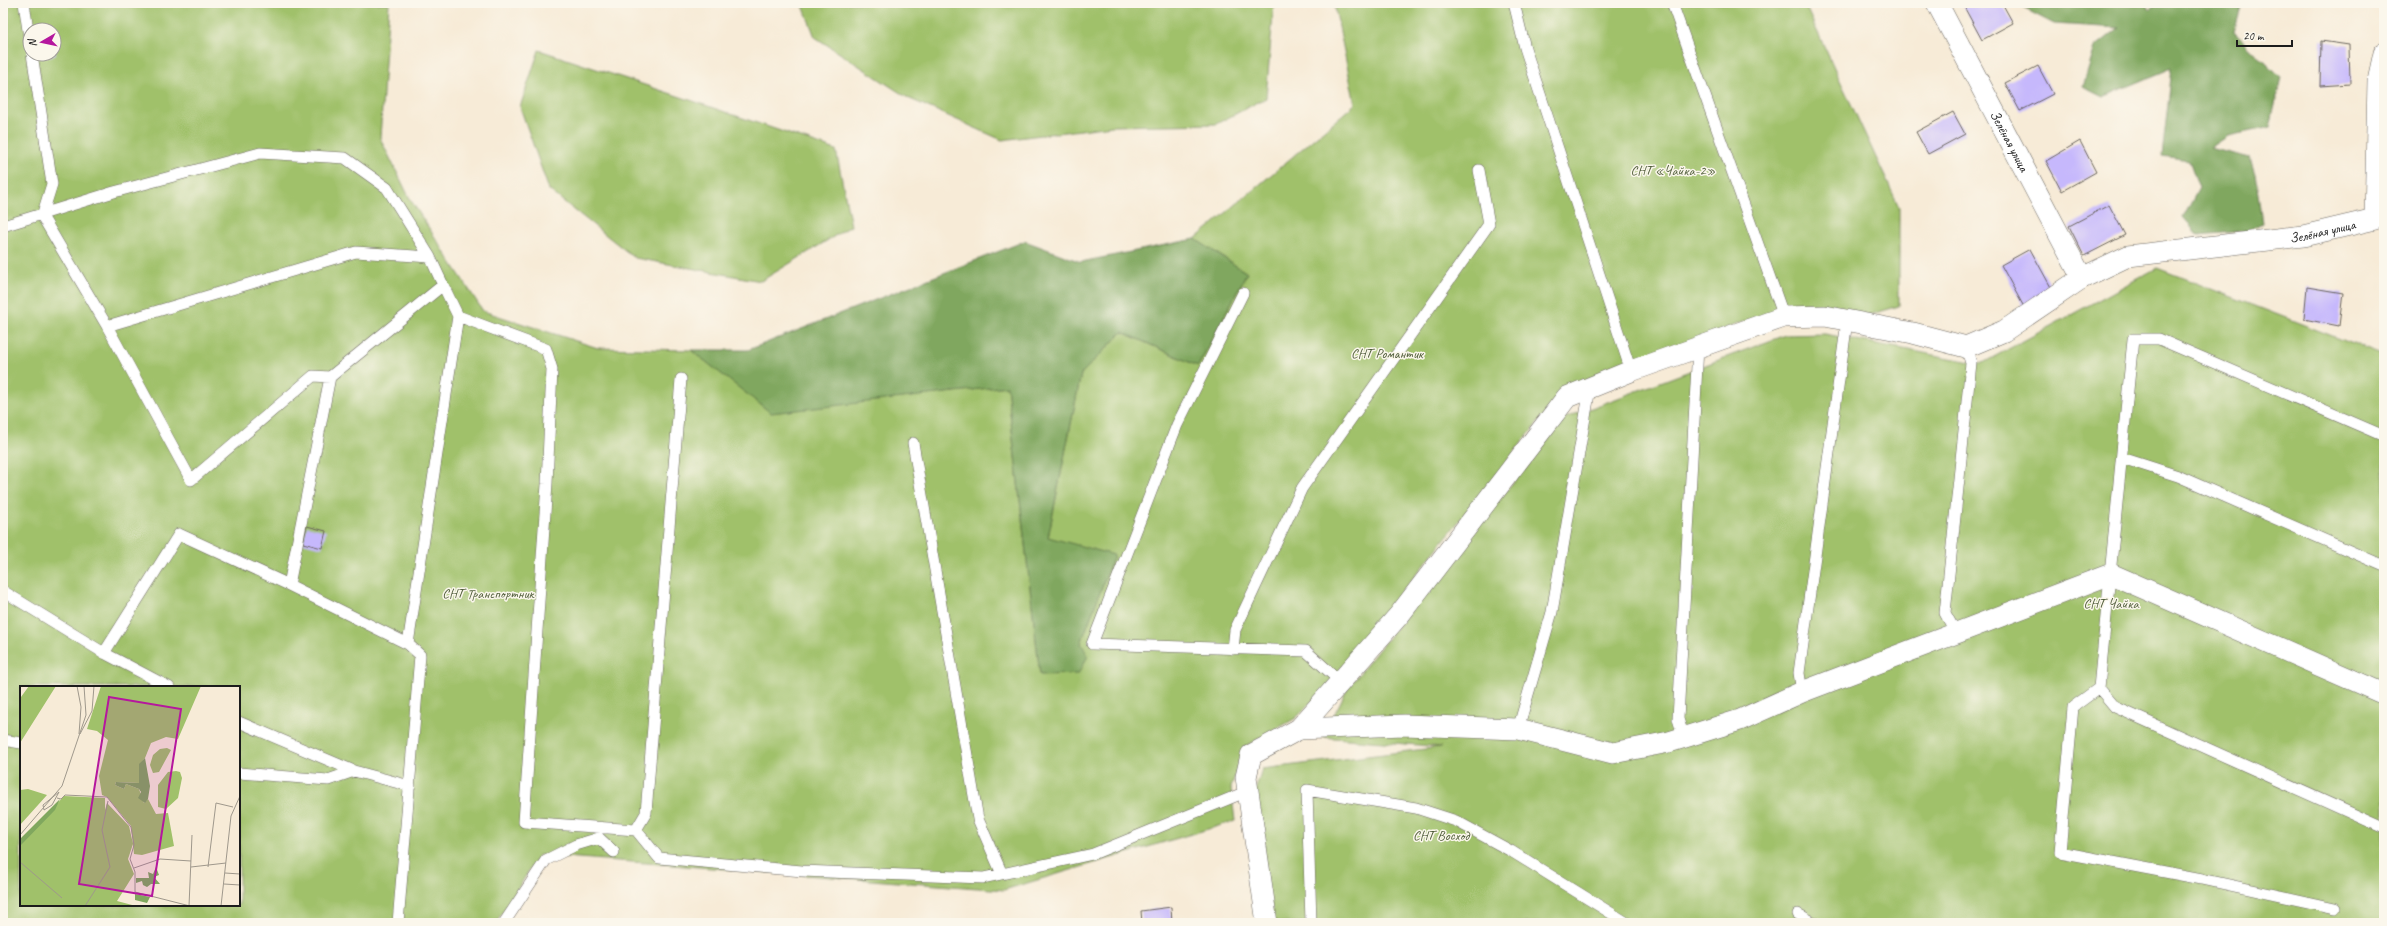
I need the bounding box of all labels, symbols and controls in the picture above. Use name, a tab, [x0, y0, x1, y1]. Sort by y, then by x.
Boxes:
north arrow	[22, 22, 62, 62]
scale bar	[2237, 22, 2292, 48]
text: 20 m	[2243, 28, 2265, 44]
text: N	[24, 37, 40, 48]
street label: Зелёная улица	[1987, 108, 2033, 176]
park label: СНТ «Чайка-2»	[1631, 162, 1716, 179]
street label: Зелёная улица	[2289, 215, 2358, 246]
park label: СНТ Романтик	[1351, 345, 1425, 362]
park label: СНТ Транспортник	[442, 585, 536, 602]
park label: СНТ Чайка	[2083, 595, 2139, 612]
inset map	[20, 686, 240, 906]
park label: СНТ Восход	[1413, 827, 1470, 844]

